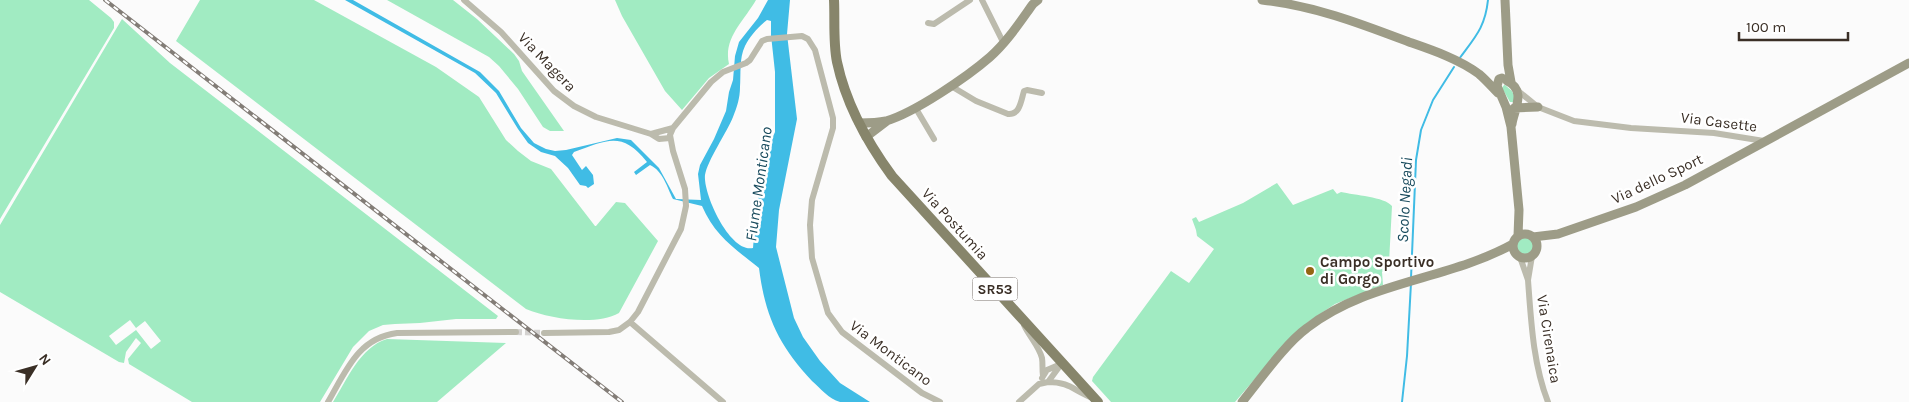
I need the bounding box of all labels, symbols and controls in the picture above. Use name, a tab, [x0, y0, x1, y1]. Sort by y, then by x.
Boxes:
scale bar	[1739, 10, 1848, 42]
text: 100 m	[1746, 18, 1786, 36]
street label: Via Magera	[514, 29, 580, 95]
street label: Via Casette	[1680, 108, 1758, 136]
water label: Fiume Monticano	[741, 125, 776, 243]
street label: Via dello Sport	[1609, 150, 1706, 208]
water label: Scolo Negadi	[1393, 157, 1416, 243]
street label: Via Postumia	[918, 184, 992, 264]
place label: Campo Sportivo di Gorgo	[1320, 253, 1434, 288]
marker: Campo Sportivo di Gorgo	[1304, 265, 1316, 277]
road number: SR53	[972, 278, 1018, 300]
street label: Via Cirenaica	[1533, 293, 1565, 385]
street label: Via Monticano	[846, 316, 936, 390]
north arrow	[10, 342, 60, 392]
text: N	[35, 350, 55, 369]

